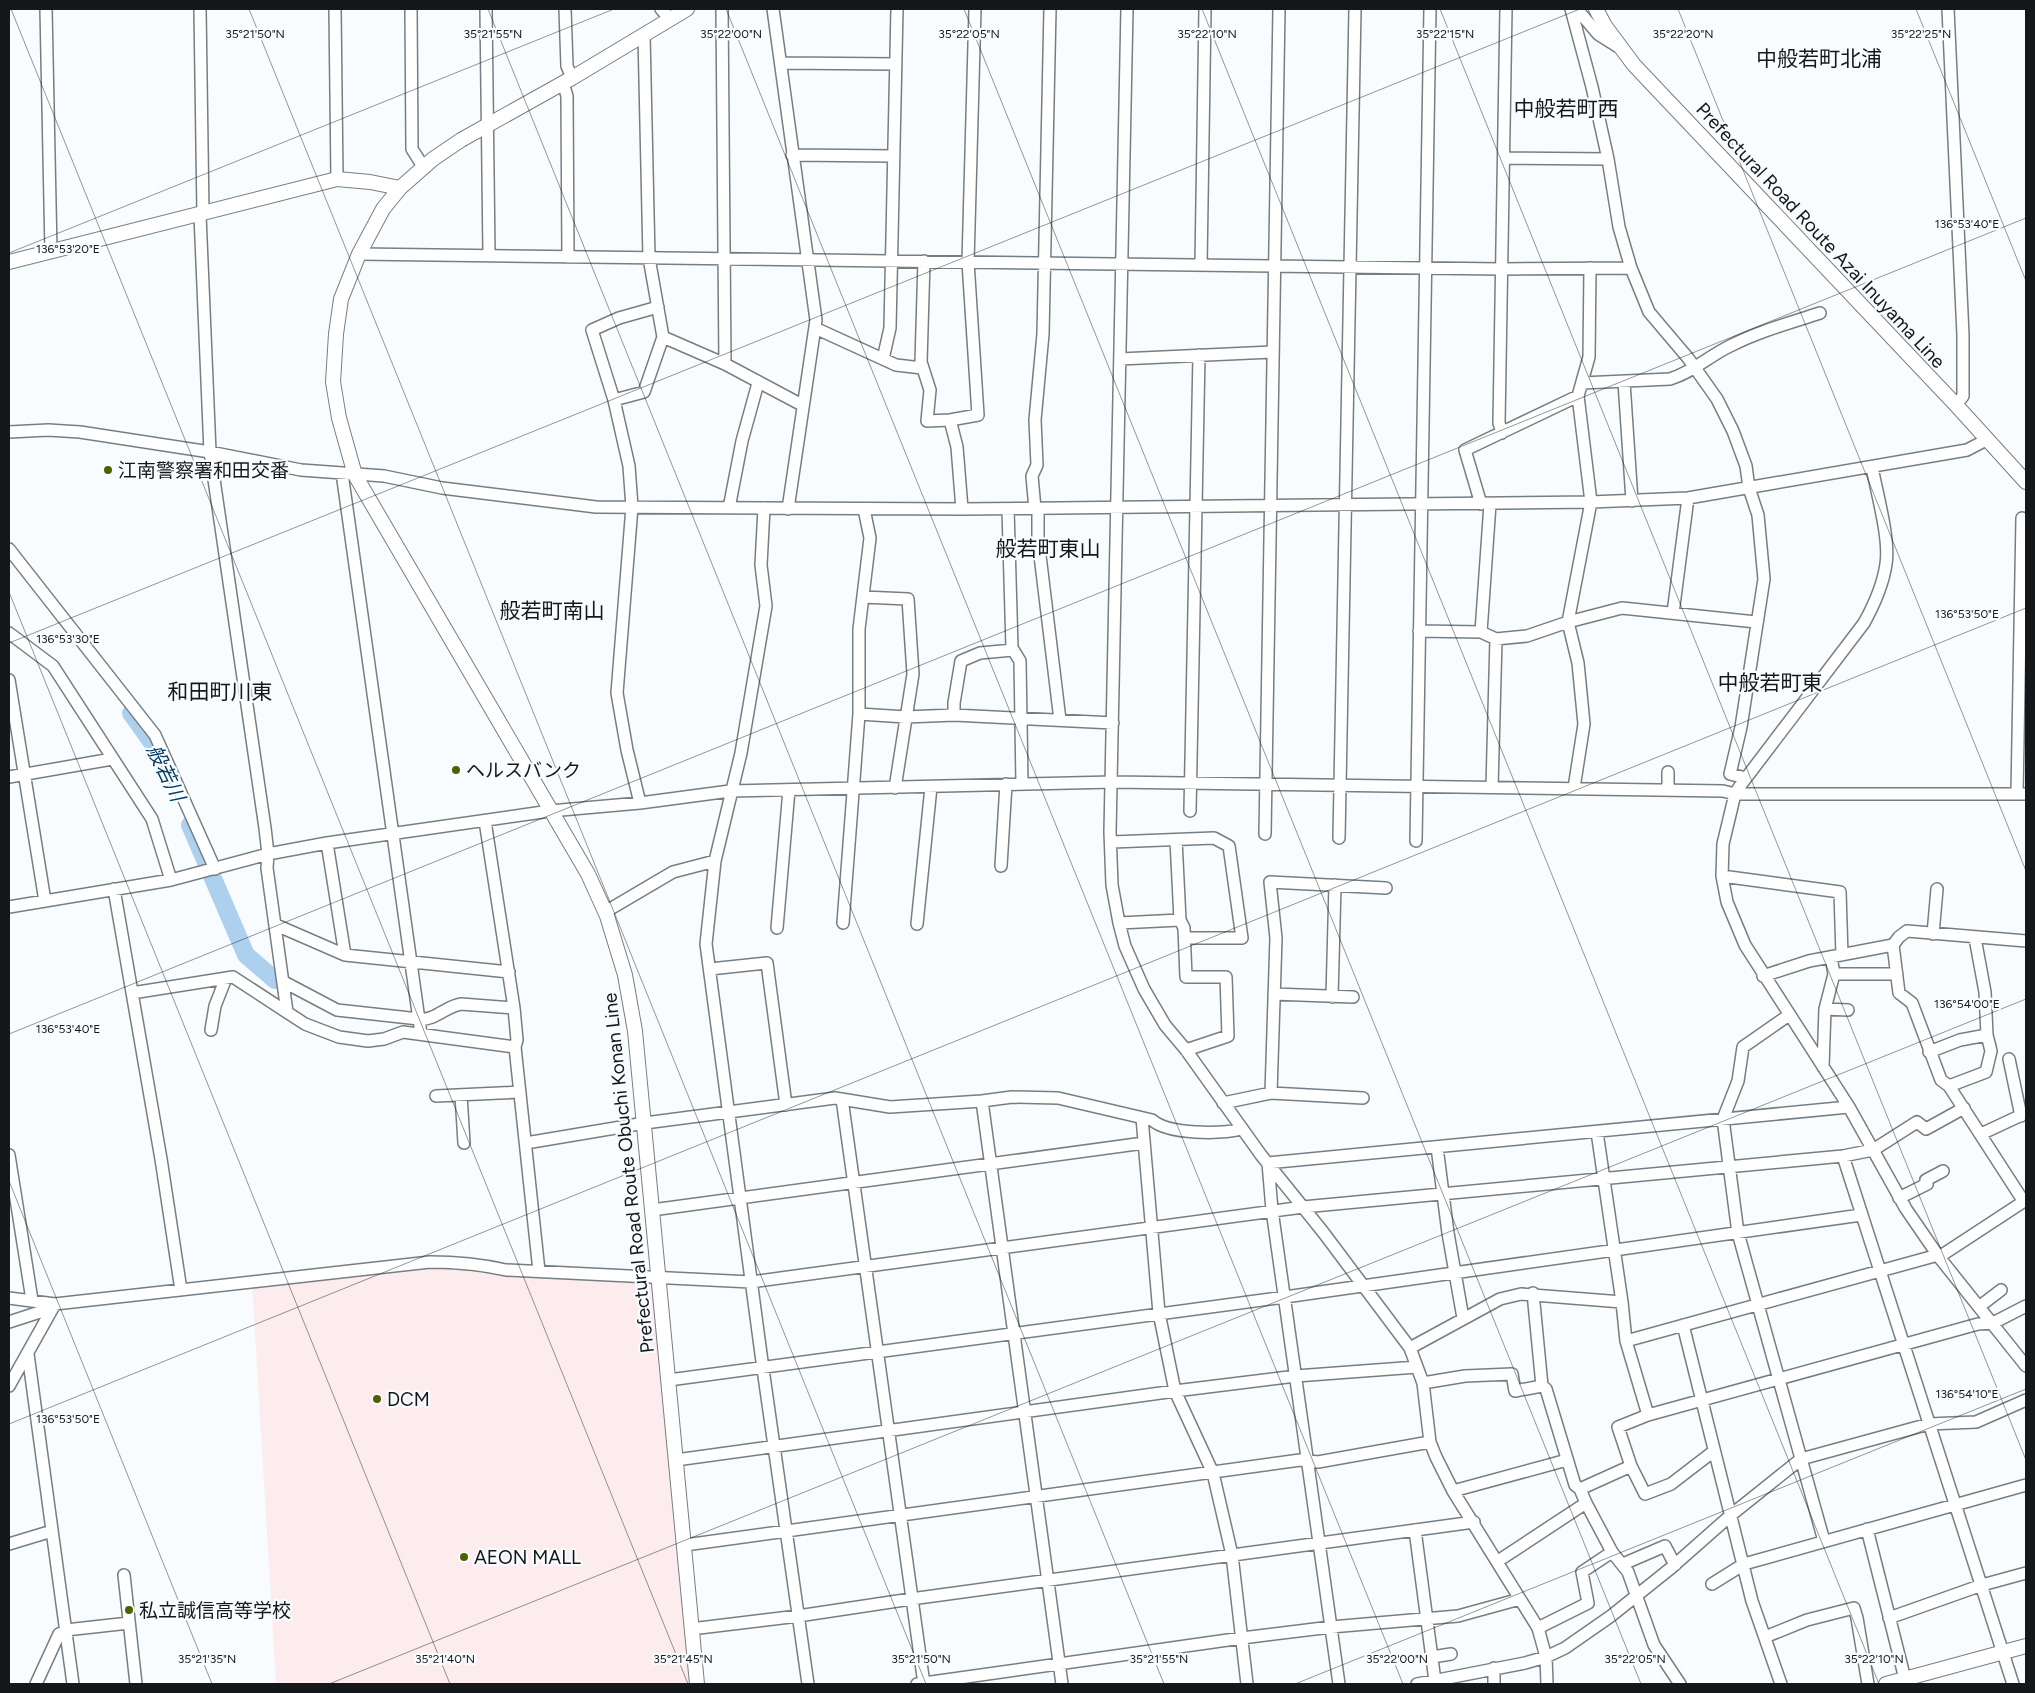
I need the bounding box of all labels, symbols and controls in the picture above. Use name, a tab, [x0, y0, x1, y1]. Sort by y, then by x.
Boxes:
text: 35°21'50"N	[225, 27, 285, 41]
text: 35°21'55"N	[464, 27, 522, 41]
text: 35°22'00"N	[700, 27, 762, 41]
text: 35°22'05"N	[938, 27, 1000, 41]
text: 35°22'10"N	[1177, 27, 1237, 41]
text: 35°22'15"N	[1416, 27, 1474, 41]
text: 35°22'20"N	[1652, 27, 1714, 41]
text: 35°22'25"N	[1891, 27, 1951, 41]
district label: 中般若町北浦	[1756, 46, 1882, 71]
district label: 中般若町西	[1514, 96, 1619, 121]
street label: Prefectural Road Route Azai Inuyama Line	[1691, 98, 1950, 373]
text: 136°53'40"E	[1935, 217, 1999, 231]
text: 136°53'20"E	[36, 242, 100, 256]
place label: 江南警察署和田交番	[118, 459, 289, 482]
marker: 江南警察署和田交番	[102, 464, 114, 476]
district label: 般若町東山	[996, 536, 1101, 561]
district label: 般若町南山	[500, 598, 605, 623]
text: 136°53'50"E	[1935, 607, 1999, 621]
text: 136°53'30"E	[36, 632, 100, 646]
district label: 中般若町東	[1718, 670, 1823, 695]
district label: 和田町川東	[168, 679, 273, 704]
water label: 般若川	[142, 741, 191, 807]
place label: ヘルスバンク	[466, 759, 581, 782]
marker: ヘルスバンク	[450, 764, 462, 776]
street label: Prefectural Road Route Obuchi Konan Line	[598, 992, 659, 1354]
text: 136°54'00"E	[1934, 997, 2000, 1011]
text: 136°53'40"E	[36, 1022, 100, 1036]
text: 136°54'10"E	[1935, 1387, 1999, 1401]
place label: DCM	[387, 1388, 430, 1411]
marker: DCM	[371, 1393, 383, 1405]
text: 136°53'50"E	[36, 1412, 100, 1426]
place label: AEON MALL	[474, 1546, 581, 1569]
marker: AEON MALL	[458, 1551, 470, 1563]
place label: 私立誠信高等学校	[139, 1599, 291, 1622]
marker: 私立誠信高等学校	[123, 1604, 135, 1616]
text: 35°21'35"N	[178, 1652, 236, 1666]
text: 35°21'40"N	[415, 1652, 475, 1666]
text: 35°21'45"N	[653, 1652, 713, 1666]
text: 35°21'50"N	[891, 1652, 951, 1666]
text: 35°21'55"N	[1130, 1652, 1188, 1666]
text: 35°22'00"N	[1366, 1652, 1428, 1666]
text: 35°22'05"N	[1604, 1652, 1666, 1666]
text: 35°22'10"N	[1844, 1652, 1904, 1666]

